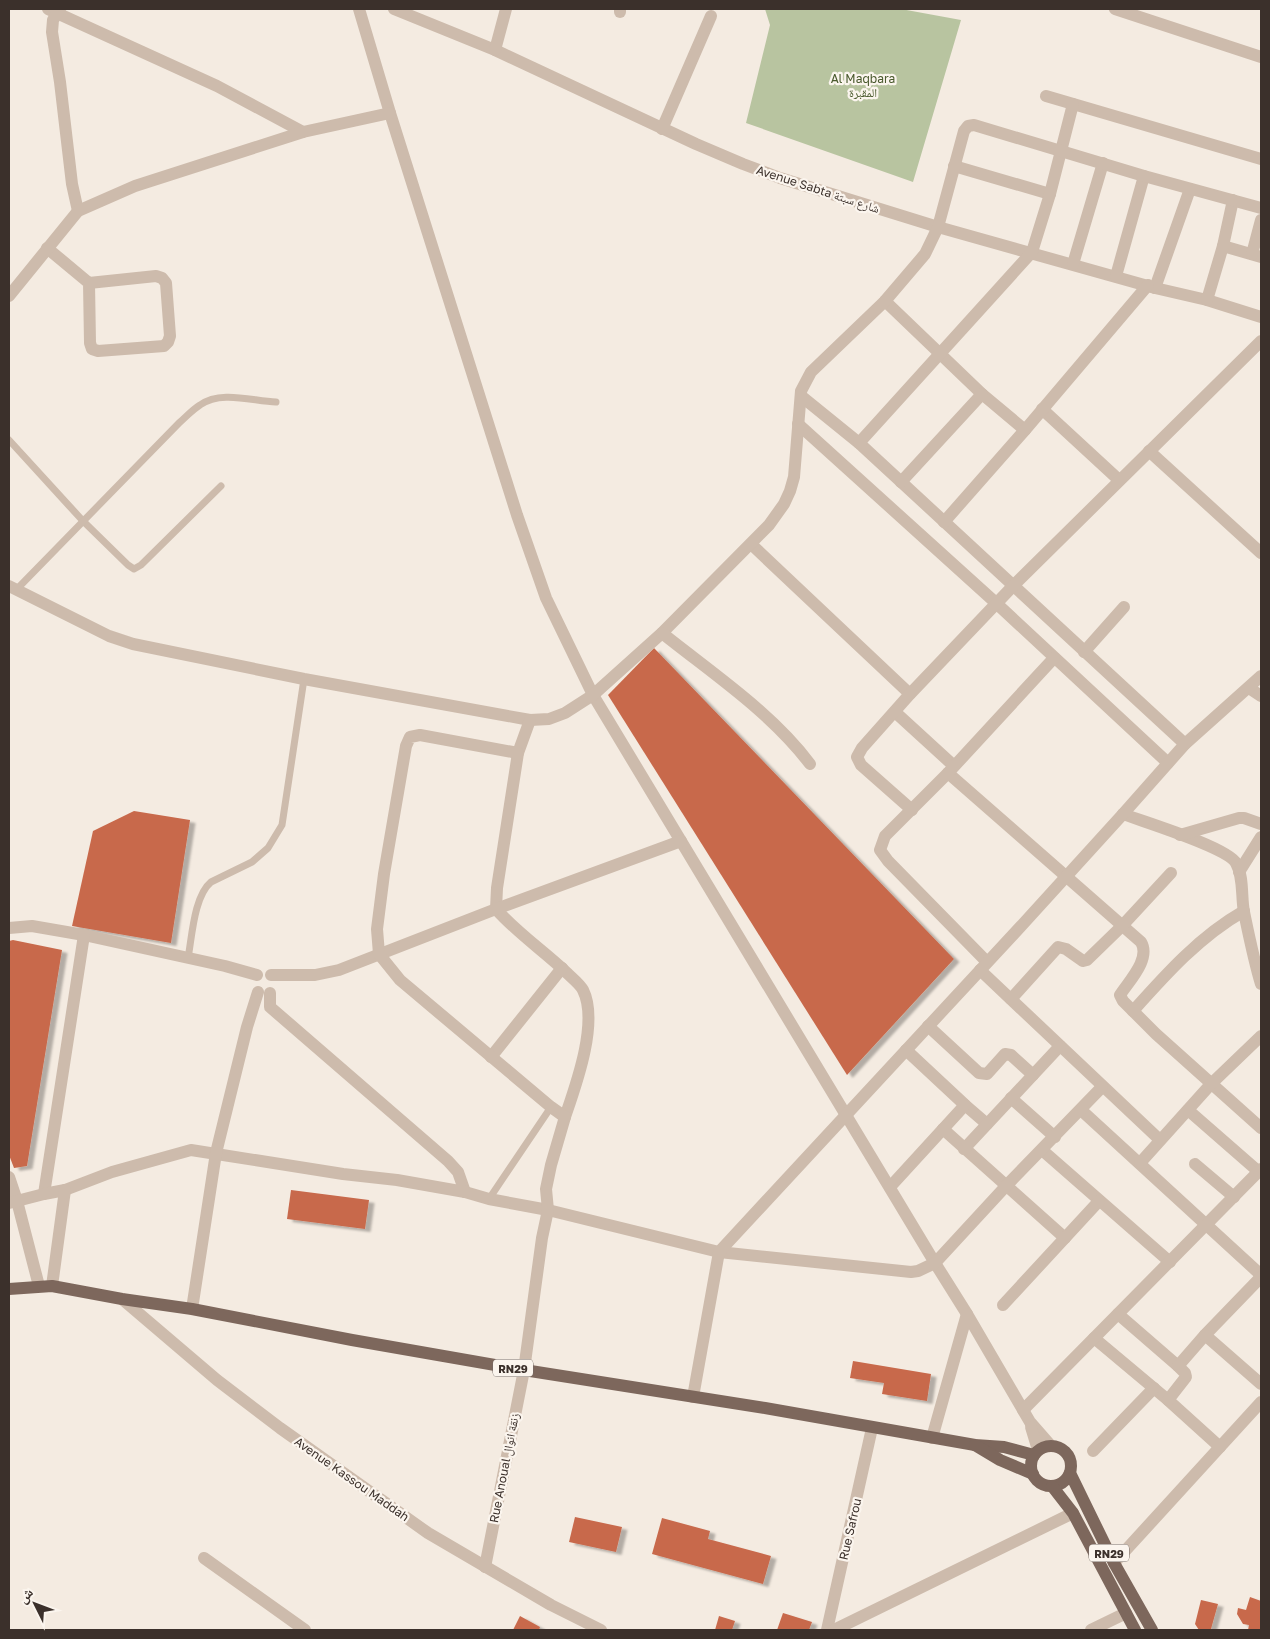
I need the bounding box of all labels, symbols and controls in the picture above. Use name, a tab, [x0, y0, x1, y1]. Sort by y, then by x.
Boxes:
park label: Al Maqbara المقبرة	[831, 71, 895, 100]
street label: Avenue Sabta شارع سبتة	[754, 162, 882, 217]
road number: RN29	[493, 1360, 533, 1376]
street label: Rue Anoual زنقة انوال	[486, 1412, 522, 1524]
street label: Avenue Kassou Maddah	[292, 1434, 412, 1524]
street label: Rue Safrou	[836, 1497, 864, 1561]
road number: RN29	[1089, 1545, 1129, 1562]
north arrow	[10, 1579, 60, 1629]
text: ش	[14, 1584, 37, 1607]

